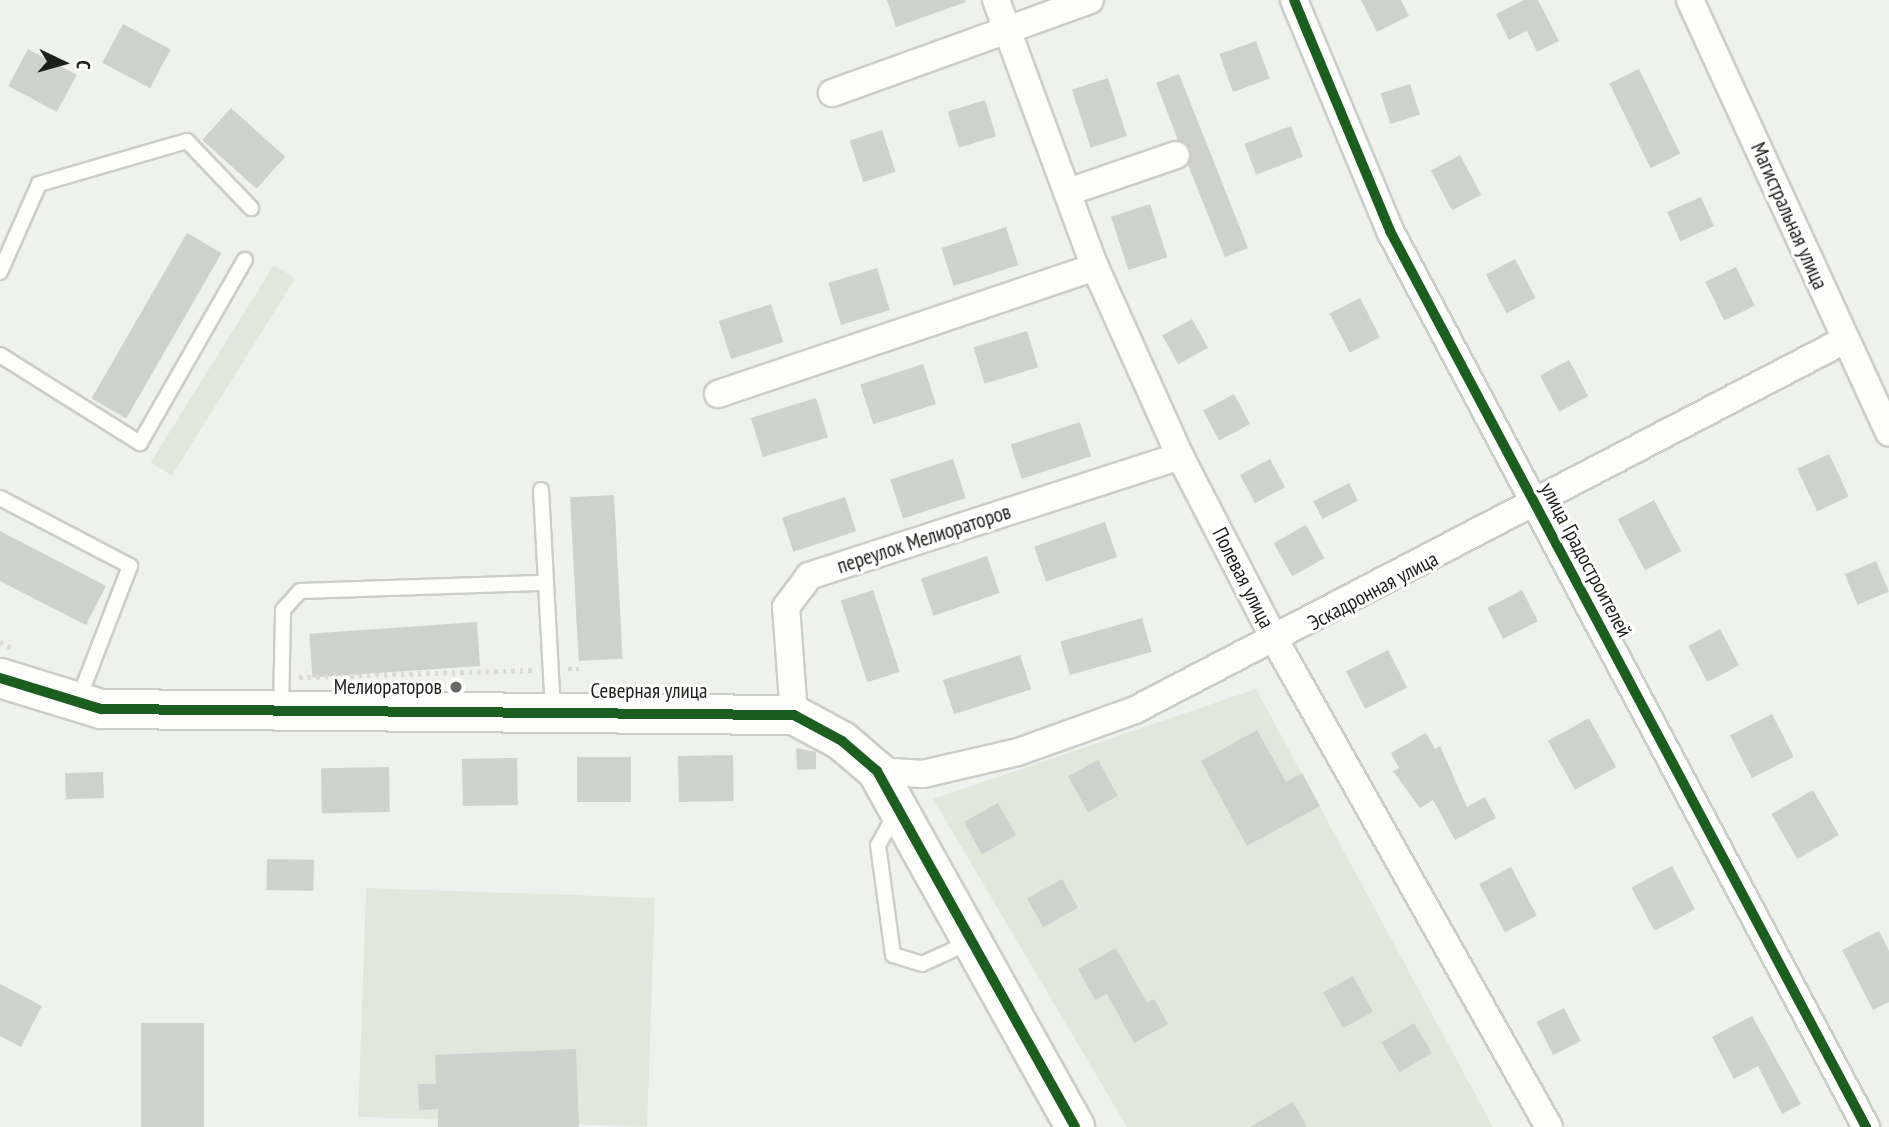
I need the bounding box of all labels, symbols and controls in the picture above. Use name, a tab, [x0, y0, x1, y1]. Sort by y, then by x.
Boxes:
north arrow	[28, 28, 98, 98]
text: С	[72, 59, 96, 70]
street label: Магистральная улица	[1745, 139, 1833, 293]
street label: улица Градостроителей	[1535, 478, 1637, 642]
street label: переулок Мелиораторов	[834, 499, 1014, 579]
street label: Полевая улица	[1207, 523, 1279, 633]
street label: Эскадронная улица	[1304, 546, 1442, 636]
place label: Мелиораторов	[334, 674, 442, 700]
street label: Северная улица	[590, 678, 708, 704]
marker: Мелиораторов	[448, 679, 464, 695]

